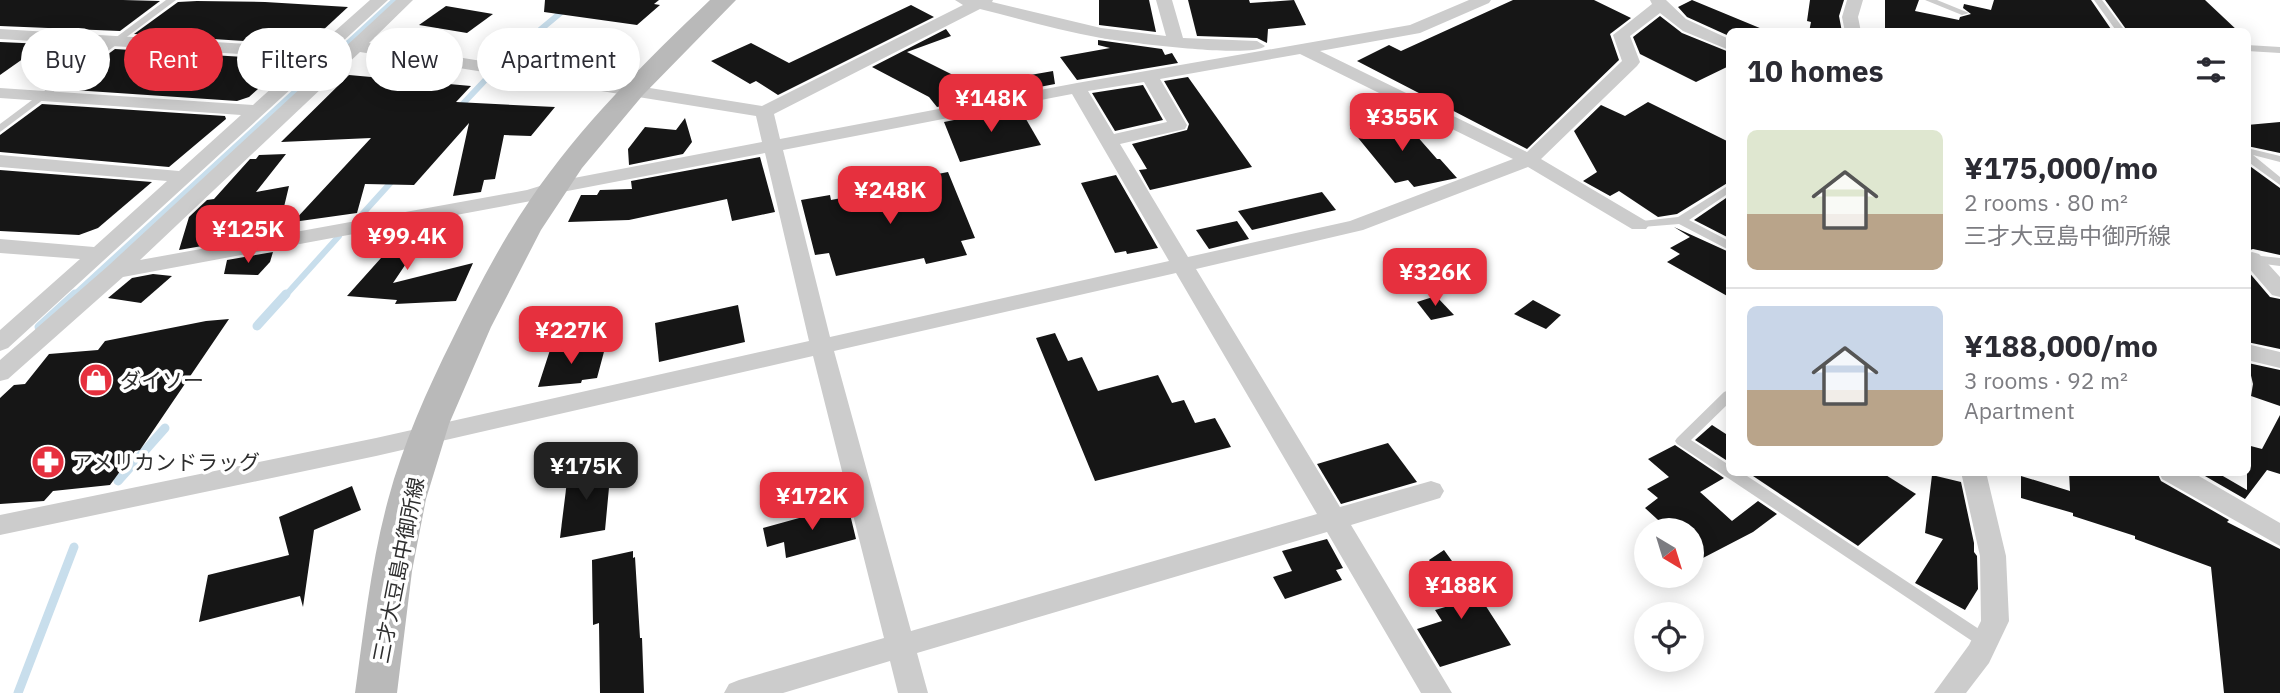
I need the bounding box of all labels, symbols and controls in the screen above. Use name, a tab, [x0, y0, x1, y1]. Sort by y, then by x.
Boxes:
chip: Buy	[21, 28, 110, 91]
chip: Rent	[124, 28, 223, 91]
chip: Filters	[237, 28, 352, 91]
chip: New	[366, 28, 463, 91]
chip: Apartment	[477, 28, 640, 91]
text: 10 homes	[1747, 51, 1884, 90]
icon: filters	[2192, 51, 2230, 89]
pin: ¥148K	[942, 74, 1040, 134]
text: ¥148K	[955, 82, 1027, 112]
pin: ¥355K	[1353, 94, 1451, 153]
text: ¥355K	[1366, 101, 1438, 131]
text: ¥175,000/mo	[1964, 148, 2158, 187]
icon: home	[1803, 158, 1887, 242]
pin: ¥248K	[841, 166, 939, 226]
text: ¥248K	[854, 174, 926, 204]
text: 2 rooms · 80 m²	[1964, 187, 2128, 217]
pin: ¥125K	[199, 205, 297, 265]
pin: ¥99.4K	[350, 212, 464, 272]
text: ¥125K	[212, 213, 284, 243]
text: ¥99.4K	[367, 220, 447, 250]
text: 三才大豆島中御所線	[1964, 220, 2171, 250]
pin: ¥326K	[1386, 248, 1484, 308]
text: ¥326K	[1399, 256, 1471, 286]
pin: ¥227K	[522, 306, 620, 366]
text: ¥227K	[535, 314, 607, 344]
text: ¥188,000/mo	[1964, 326, 2158, 365]
icon: home	[1803, 334, 1887, 418]
shop icon: ダイソー	[77, 361, 115, 399]
text: 3 rooms · 92 m²	[1964, 365, 2128, 395]
place label: ダイソー	[120, 366, 204, 394]
text: Apartment	[1964, 395, 2075, 425]
pin: ¥175K	[537, 442, 635, 502]
pharmacy icon: アメリカンドラッグ	[29, 443, 67, 481]
place label: アメリカンドラッグ	[72, 448, 260, 476]
text: ¥175K	[550, 450, 622, 480]
pin: ¥172K	[763, 472, 861, 532]
street label: 三才大豆島中御所線	[366, 475, 430, 665]
text: ¥172K	[776, 480, 848, 510]
north arrow	[1634, 518, 1704, 588]
map controls	[1634, 518, 1704, 672]
pin: ¥188K	[1412, 562, 1510, 621]
text: ¥188K	[1425, 569, 1497, 599]
button: locate	[1634, 602, 1704, 672]

